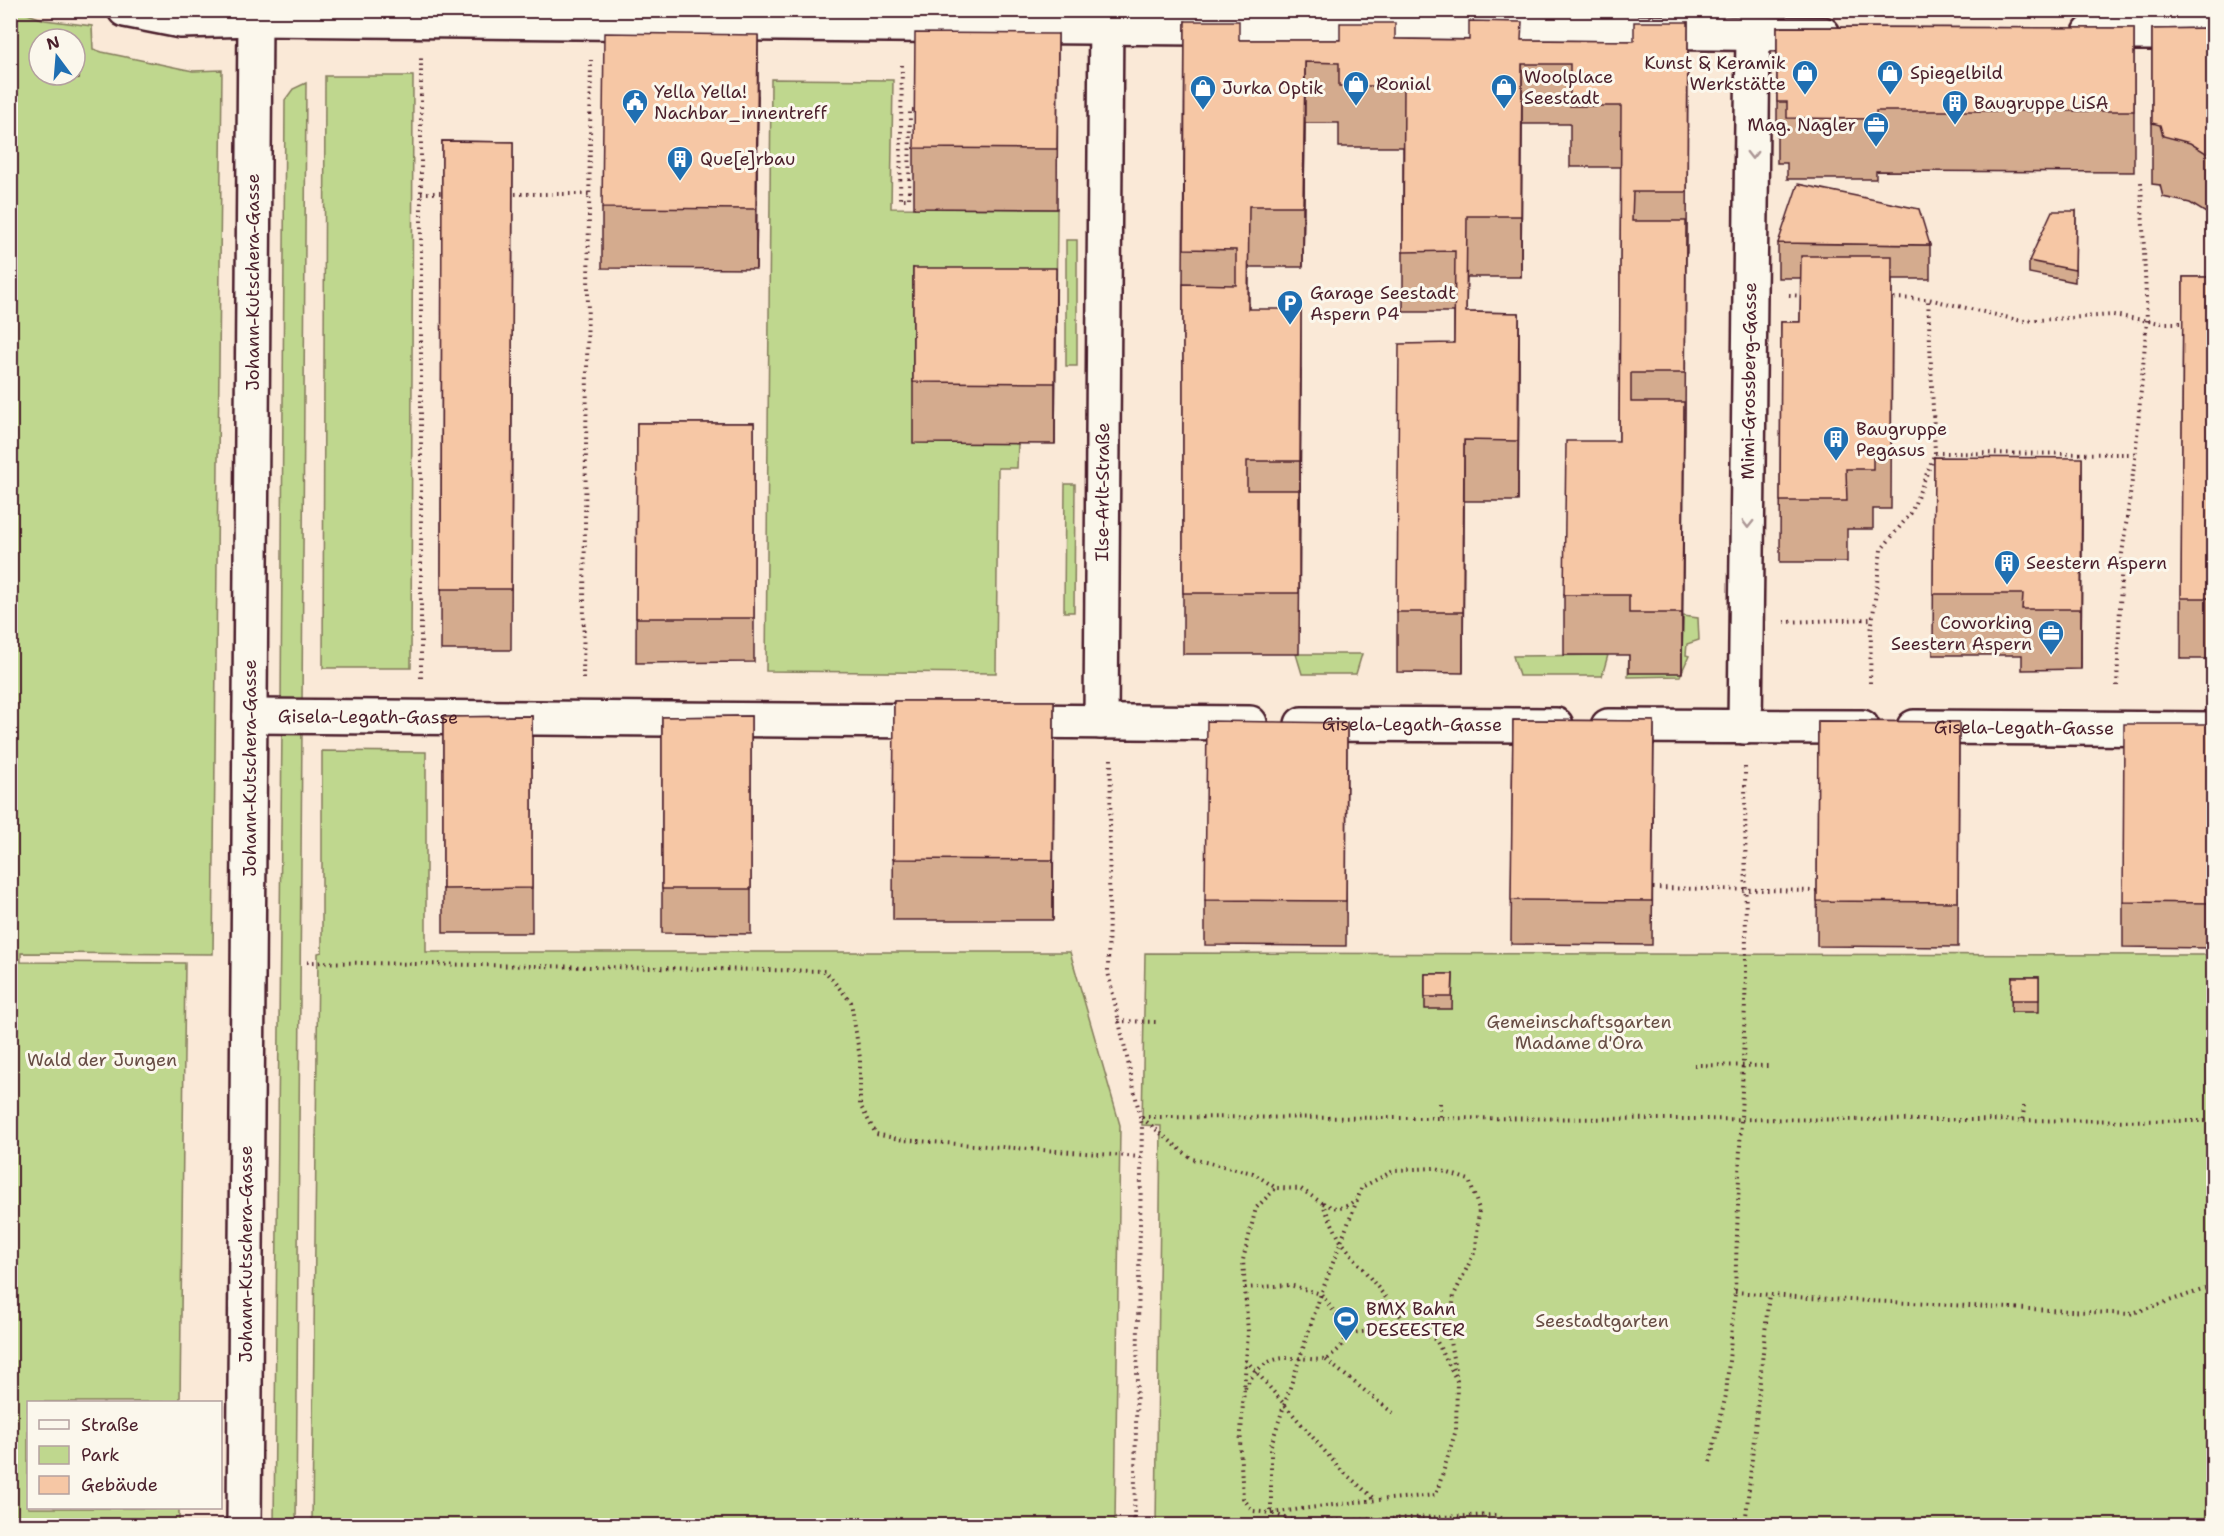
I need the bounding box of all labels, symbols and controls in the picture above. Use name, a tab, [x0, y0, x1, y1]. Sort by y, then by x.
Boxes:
north arrow	[27, 27, 87, 87]
text: N	[44, 31, 62, 55]
place label: Kunst & Keramik Werkstätte	[1644, 51, 1786, 96]
shop icon: Kunst & Keramik Werkstätte	[1790, 58, 1820, 96]
shop icon: Spiegelbild	[1875, 58, 1905, 96]
place label: Spiegelbild	[1910, 61, 2003, 85]
place label: Woolplace Seestadt	[1524, 65, 1613, 110]
shop icon: Ronial	[1341, 69, 1371, 107]
place label: Ronial	[1376, 72, 1432, 96]
shop icon: Woolplace Seestadt	[1489, 72, 1519, 110]
shop icon: Jurka Optik	[1188, 73, 1218, 111]
place label: Jurka Optik	[1222, 76, 1324, 100]
place label: Yella Yella! Nachbar_innentreff	[654, 80, 828, 125]
public building icon: Yella Yella! Nachbar_innentreff	[620, 87, 650, 125]
building icon: Baugruppe LiSA	[1940, 88, 1970, 126]
place label: Baugruppe LiSA	[1974, 91, 2109, 115]
office icon: Mag. Nagler	[1861, 110, 1891, 148]
place label: Mag. Nagler	[1747, 113, 1856, 137]
building icon: Que[e]rbau	[665, 144, 695, 182]
place label: Que[e]rbau	[700, 147, 795, 171]
one-way arrow	[1746, 151, 1758, 160]
street label: Johann-Kutschera-Gasse	[241, 173, 265, 391]
place label: Garage Seestadt Aspern P4	[1310, 281, 1456, 326]
street label: Mimi-Grossberg-Gasse	[1736, 282, 1762, 480]
parking icon: Garage Seestadt Aspern P4	[1275, 288, 1305, 326]
place label: Baugruppe Pegasus	[1856, 417, 1947, 462]
street label: Ilse-Arlt-Straße	[1090, 422, 1115, 562]
building icon: Baugruppe Pegasus	[1821, 424, 1851, 462]
one-way arrow	[1742, 520, 1754, 529]
building icon: Seestern Aspern	[1992, 548, 2022, 586]
place label: Seestern Aspern	[2026, 551, 2167, 575]
place label: Coworking Seestern Aspern	[1891, 611, 2032, 656]
office icon: Coworking Seestern Aspern	[2036, 618, 2066, 656]
street label: Johann-Kutschera-Gasse	[238, 659, 262, 877]
street label: Gisela-Legath-Gasse	[278, 704, 458, 730]
street label: Gisela-Legath-Gasse	[1322, 712, 1502, 737]
street label: Gisela-Legath-Gasse	[1934, 715, 2114, 740]
park label: Gemeinschaftsgarten Madame d'Ora	[1486, 1010, 1672, 1055]
park label: Wald der Jungen	[27, 1048, 177, 1072]
street label: Johann-Kutschera-Gasse	[234, 1145, 258, 1363]
place label: BMX Bahn DESEESTER	[1366, 1297, 1465, 1342]
sports icon: BMX Bahn DESEESTER	[1331, 1304, 1361, 1342]
park label: Seestadtgarten	[1535, 1309, 1669, 1333]
legend	[27, 1401, 222, 1509]
text: Straße	[81, 1413, 139, 1437]
text: Park	[81, 1443, 120, 1467]
text: Gebäude	[81, 1473, 158, 1497]

